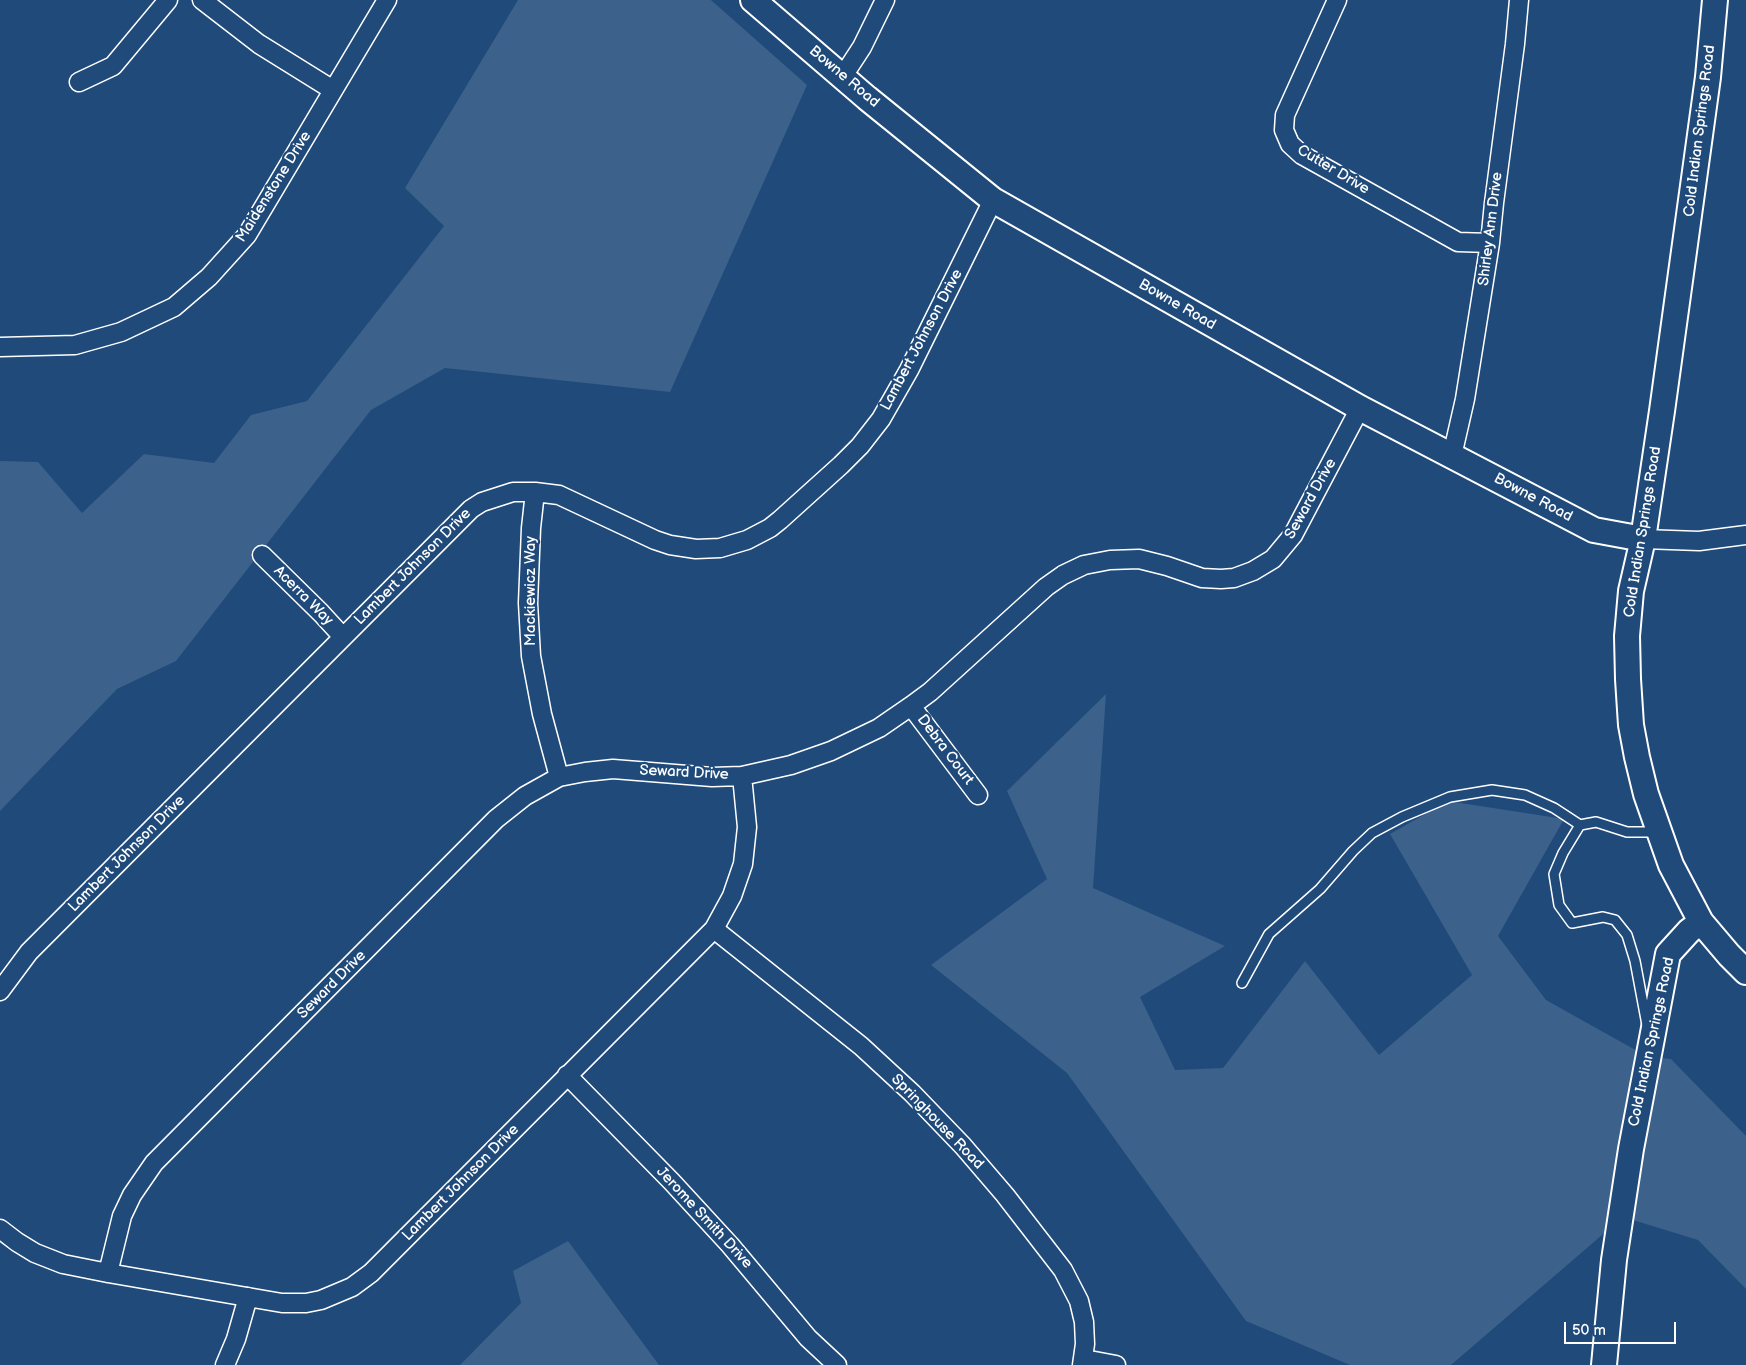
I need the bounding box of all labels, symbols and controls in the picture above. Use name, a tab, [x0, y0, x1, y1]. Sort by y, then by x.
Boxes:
street label: Bowne Road	[805, 42, 883, 112]
street label: Cold Indian Springs Road	[1681, 44, 1719, 218]
street label: Maidenstone Drive	[233, 128, 315, 246]
street label: Cutter Drive	[1293, 141, 1373, 199]
street label: Shirley Ann Drive	[1475, 171, 1507, 287]
street label: Lambert Johnson Drive	[877, 266, 967, 414]
street label: Bowne Road	[1135, 276, 1219, 334]
street label: Cold Indian Springs Road	[1621, 445, 1665, 619]
street label: Seward Drive	[1281, 456, 1341, 542]
street label: Bowne Road	[1491, 470, 1575, 526]
street label: Lambert Johnson Drive	[351, 505, 475, 629]
street label: Mackiewicz Way	[522, 536, 540, 646]
street label: Acerra Way	[269, 562, 337, 630]
street label: Debra Court	[913, 711, 977, 789]
street label: Seward Drive	[639, 762, 729, 784]
street label: Lambert Johnson Drive	[65, 792, 189, 916]
street label: Seward Drive	[294, 947, 370, 1023]
street label: Cold Indian Springs Road	[1625, 956, 1679, 1128]
street label: Springhouse Road	[887, 1071, 987, 1173]
street label: Lambert Johnson Drive	[399, 1121, 523, 1245]
street label: Jerome Smith Drive	[652, 1163, 756, 1273]
scale bar	[1566, 1312, 1678, 1344]
text: 50 m	[1572, 1321, 1606, 1340]

